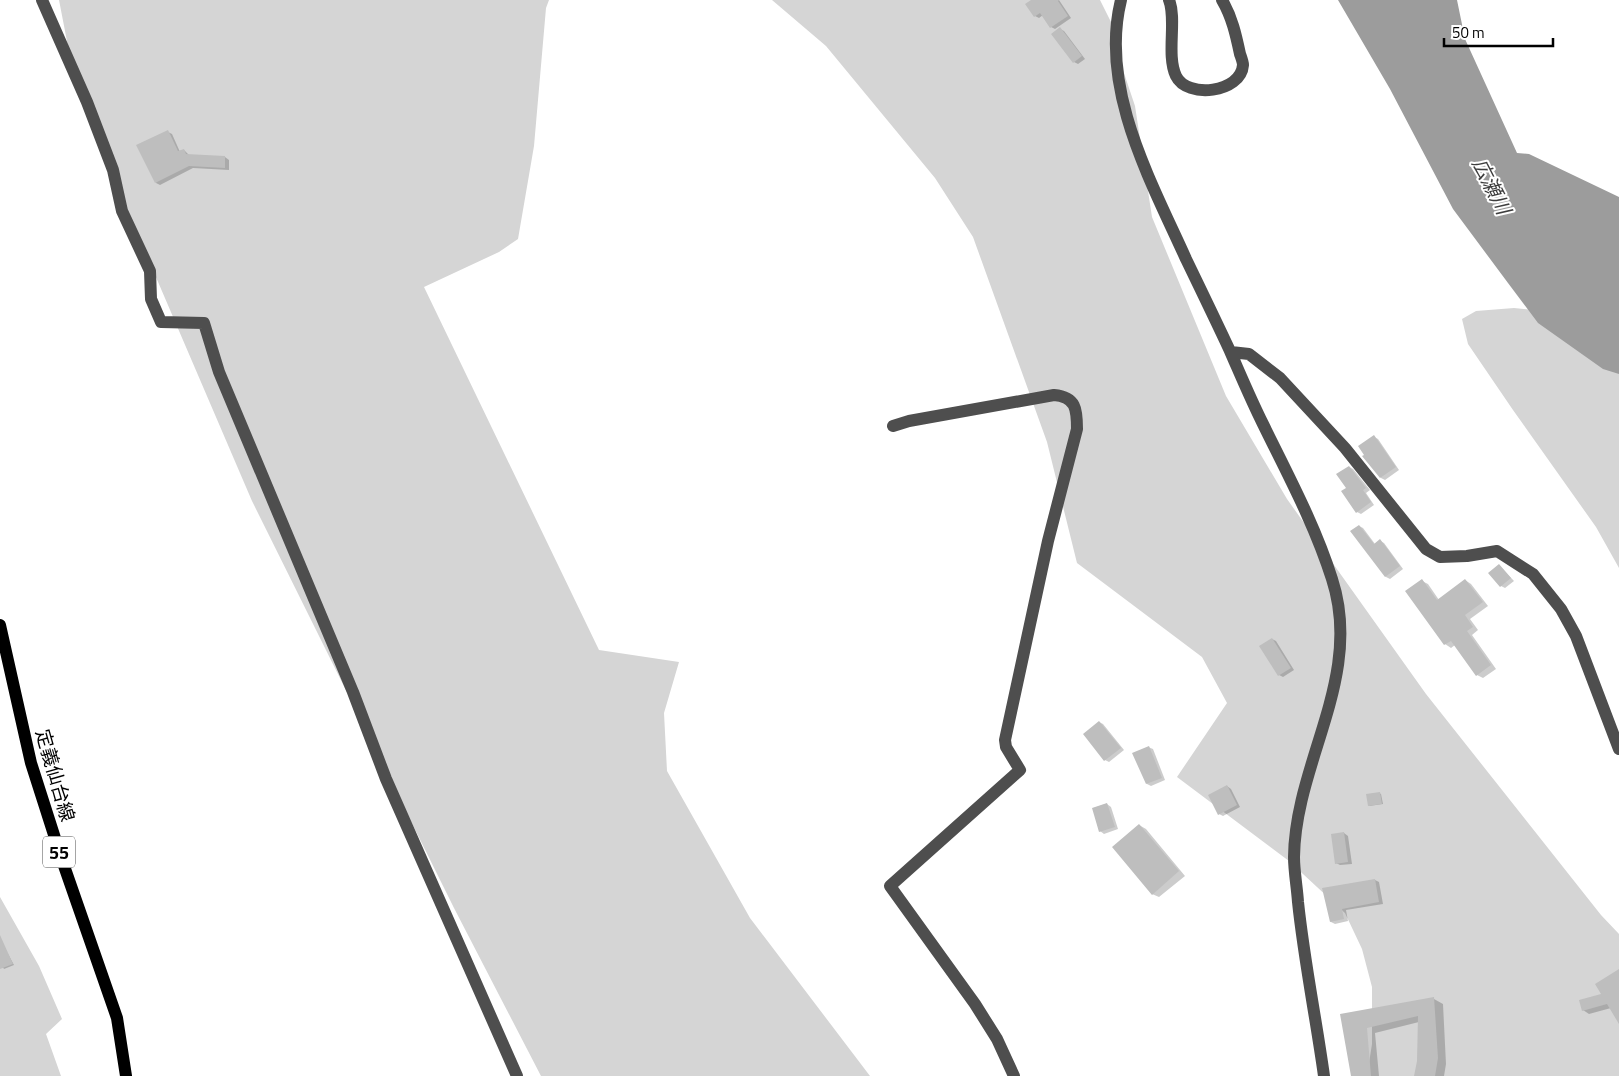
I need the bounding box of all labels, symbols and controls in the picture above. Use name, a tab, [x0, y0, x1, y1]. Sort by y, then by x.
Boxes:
scale bar	[1444, 15, 1553, 47]
text: 50 m	[1452, 21, 1485, 44]
water label: 広瀬川	[1465, 152, 1520, 222]
street label: 定義仙台線	[29, 725, 83, 825]
road number: 55	[43, 836, 75, 868]

